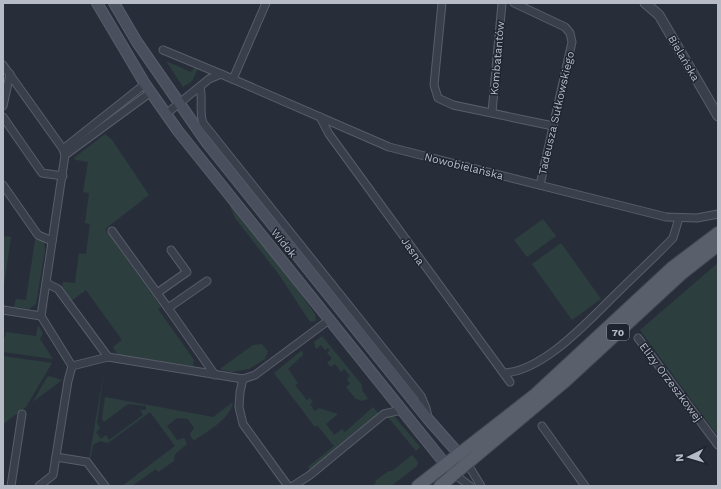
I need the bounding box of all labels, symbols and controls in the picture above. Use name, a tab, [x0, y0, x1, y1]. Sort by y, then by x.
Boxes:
street label: Kombatantów	[488, 20, 507, 96]
street label: Bielańska	[665, 33, 702, 84]
street label: Tadeusza Sułkowskiego	[536, 50, 577, 176]
street label: Nowobielańska	[423, 150, 505, 183]
street label: Widok	[268, 226, 299, 260]
street label: Jasna	[398, 235, 427, 268]
road number: 70	[607, 324, 629, 340]
street label: Elizy Orzeszkowej	[637, 340, 705, 424]
north arrow	[669, 437, 709, 477]
text: N	[673, 453, 686, 462]

